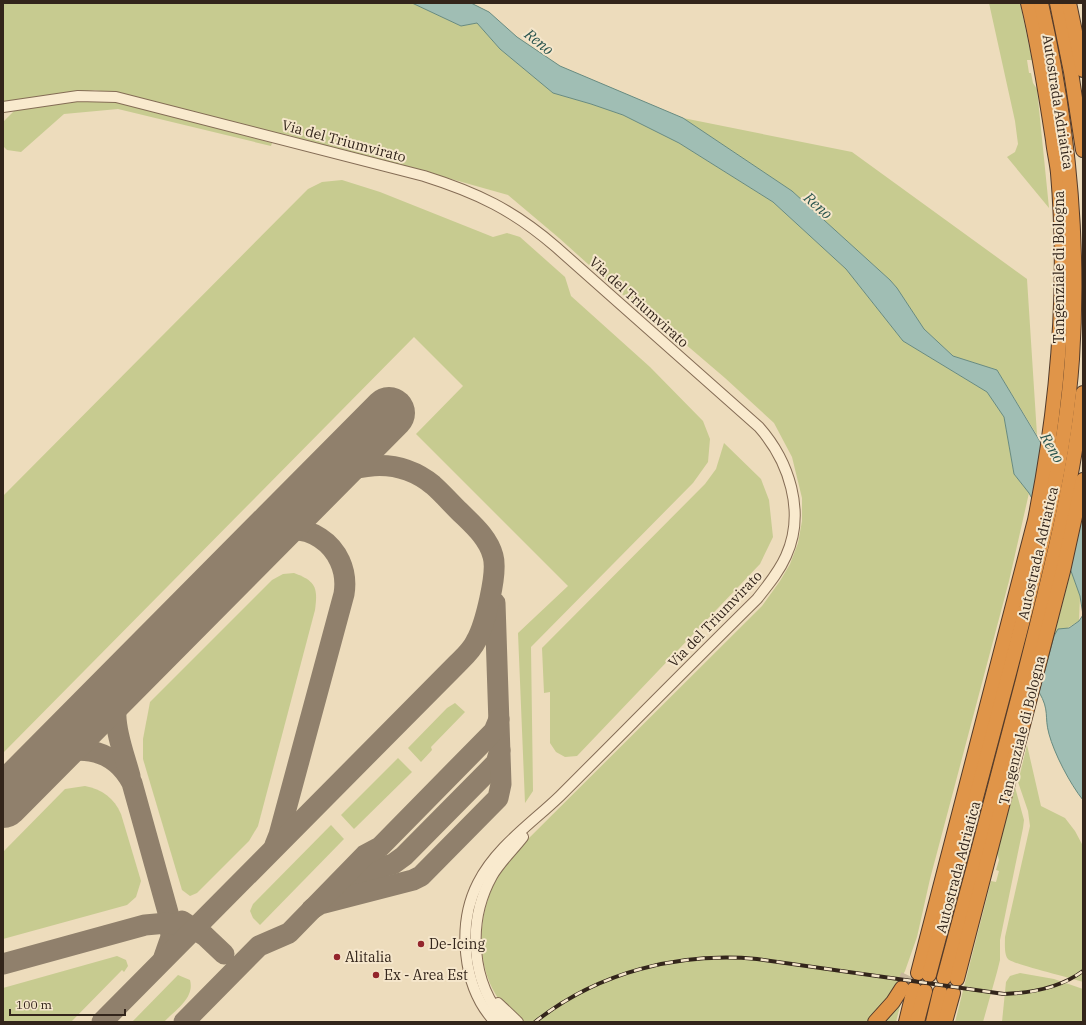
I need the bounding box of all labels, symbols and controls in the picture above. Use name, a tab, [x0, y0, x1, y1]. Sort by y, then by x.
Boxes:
water label: Reno	[520, 24, 558, 59]
street label: Autostrada Adriatica	[1038, 33, 1078, 171]
street label: Via del Triumvirato	[280, 116, 408, 166]
water label: Reno	[799, 187, 837, 223]
street label: Tangenziale di Bologna	[1050, 190, 1068, 344]
street label: Via del Triumvirato	[586, 253, 692, 351]
water label: Reno	[1036, 428, 1069, 466]
street label: Autostrada Adriatica	[1014, 484, 1062, 621]
street label: Via del Triumvirato	[664, 567, 766, 671]
street label: Tangenziale di Bologna	[995, 653, 1049, 806]
street label: Autostrada Adriatica	[932, 799, 984, 935]
place label: De-Icing	[429, 935, 485, 953]
marker: De-Icing	[416, 939, 426, 949]
place label: Alitalia	[345, 948, 392, 966]
marker: Alitalia	[332, 952, 342, 962]
place label: Ex - Area Est	[384, 966, 468, 984]
marker: Ex - Area Est	[371, 970, 381, 980]
scale bar	[10, 991, 125, 1017]
text: 100 m	[16, 997, 52, 1012]

